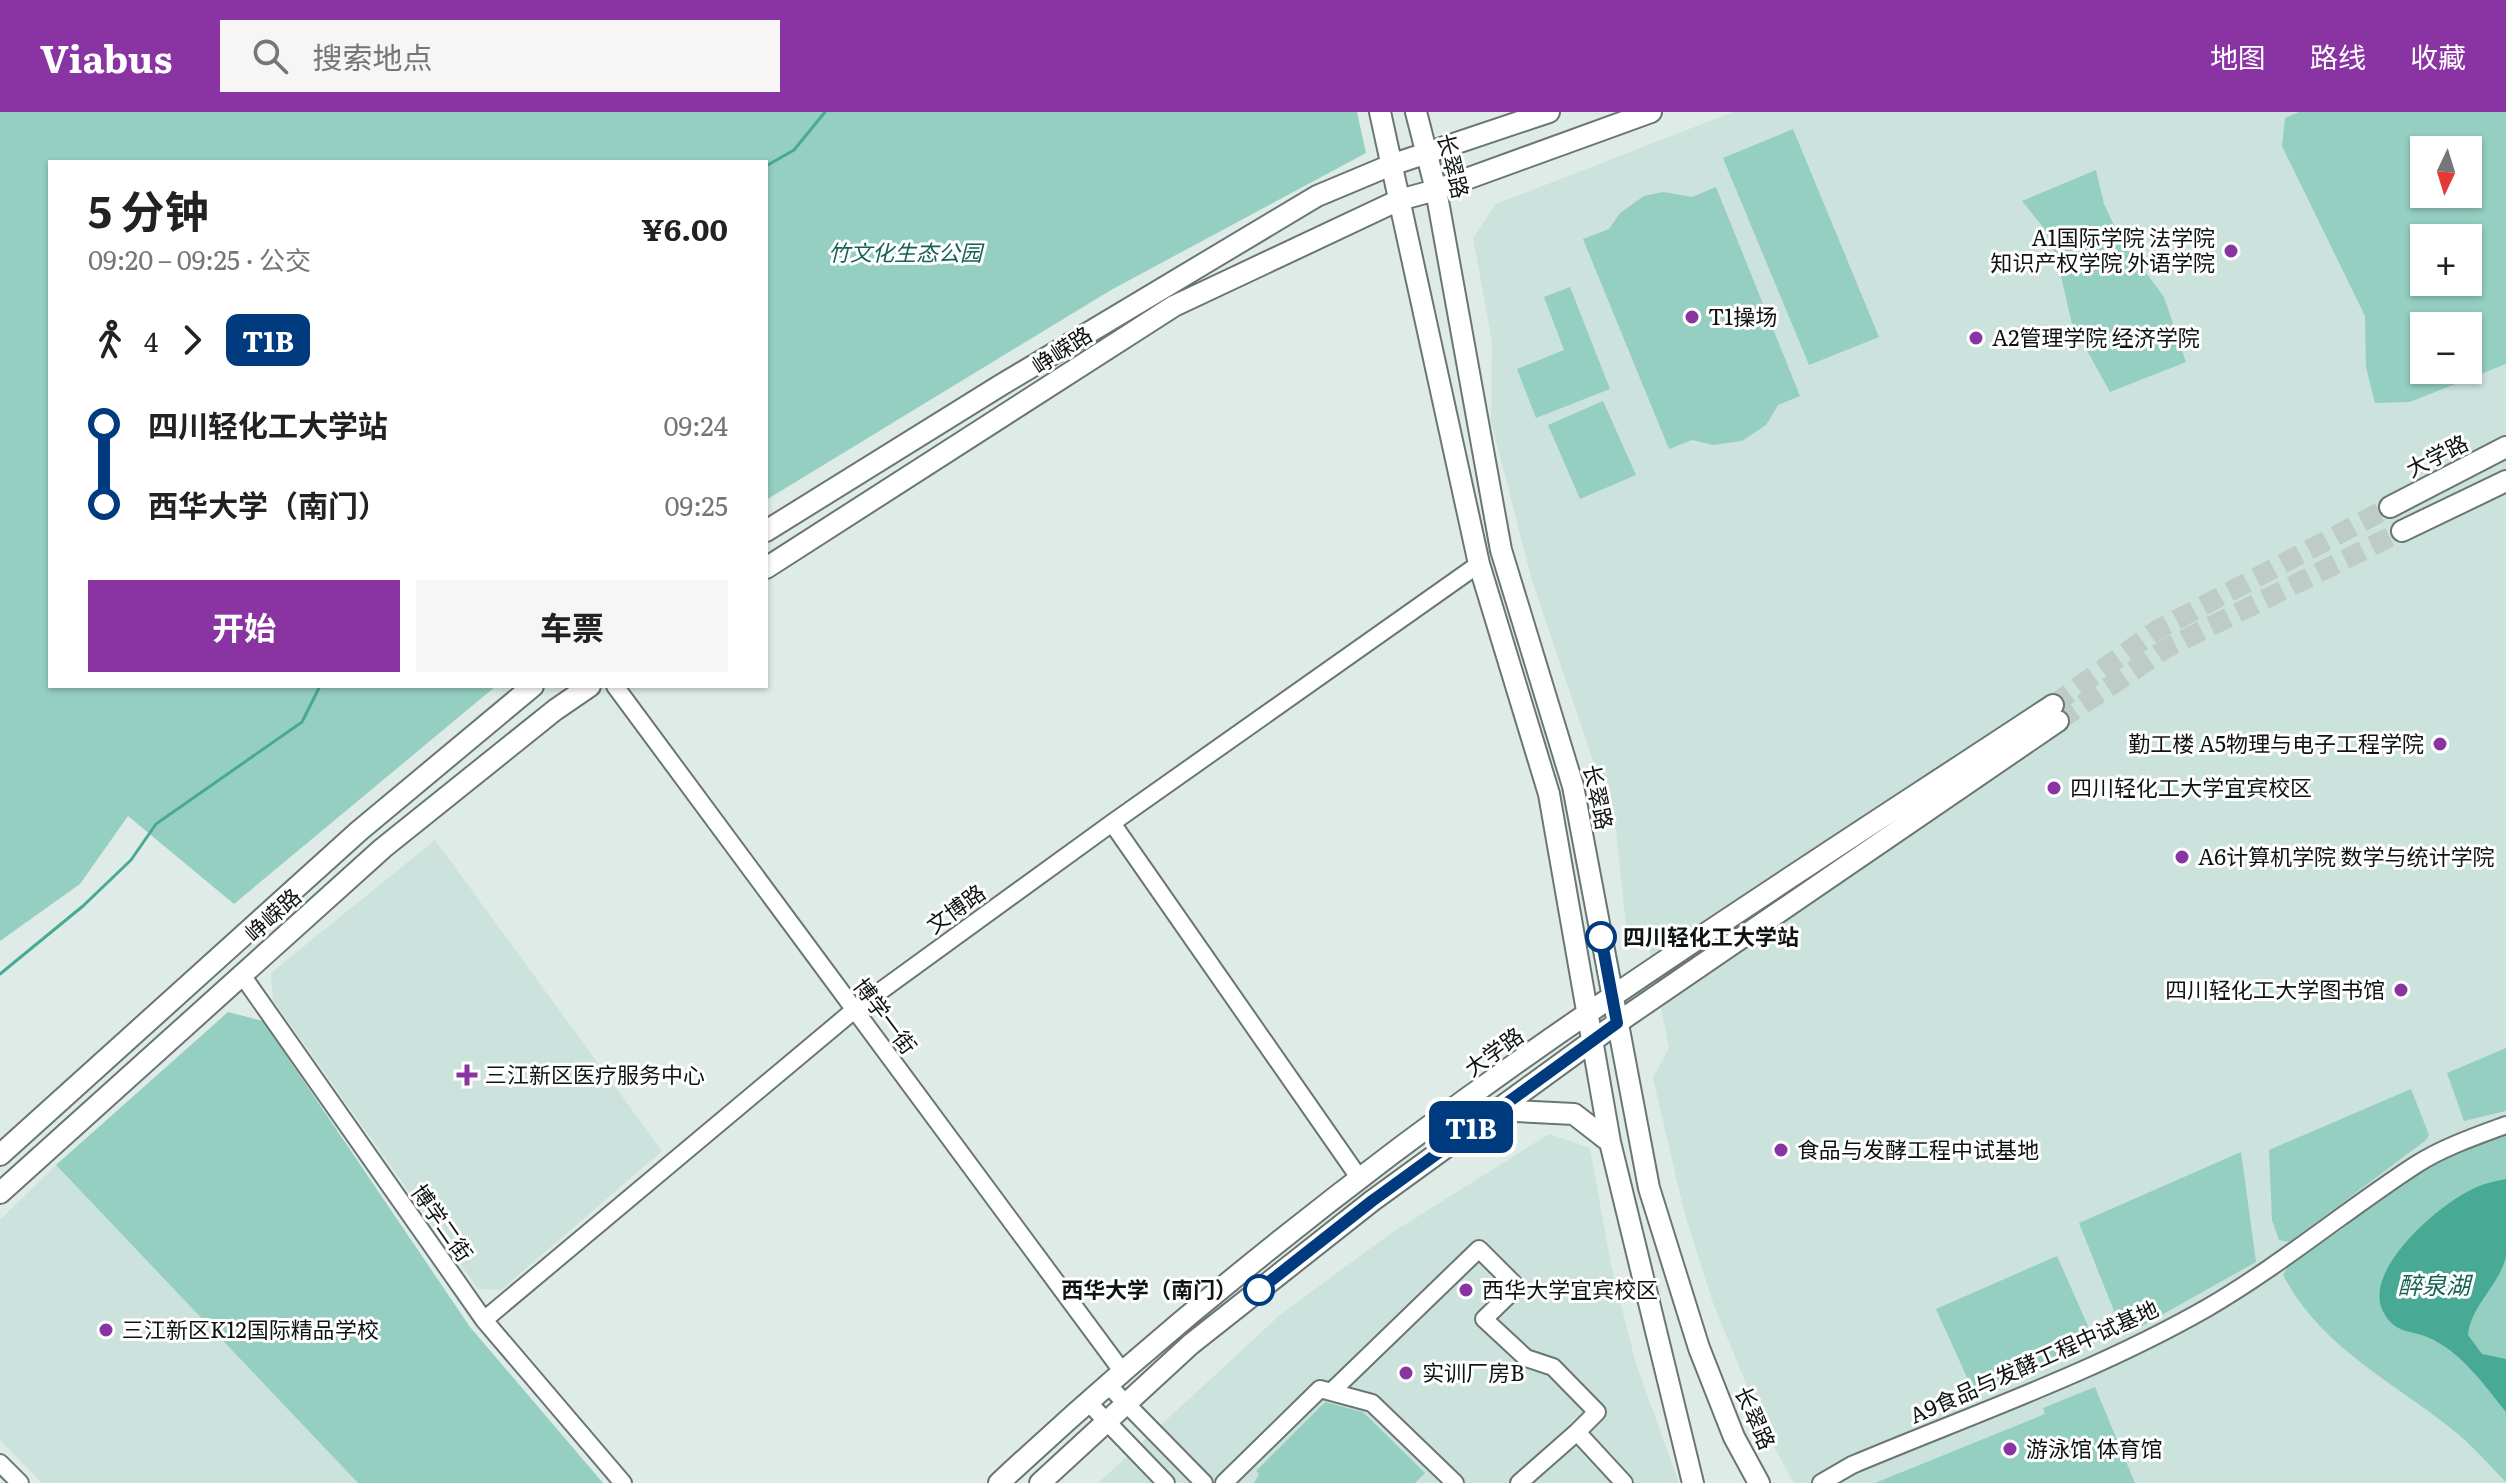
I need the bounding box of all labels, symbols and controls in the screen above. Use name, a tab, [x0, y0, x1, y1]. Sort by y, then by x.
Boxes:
search box	[220, 20, 780, 92]
text: Viabus	[40, 28, 172, 85]
icon: search	[248, 34, 292, 78]
text: 搜索地点	[312, 34, 432, 78]
text: 地图	[2210, 35, 2266, 77]
text: 路线	[2310, 35, 2366, 77]
text: 收藏	[2410, 35, 2466, 77]
street label: 长翠路	[1430, 130, 1478, 202]
north arrow	[2410, 136, 2482, 208]
map controls	[2410, 136, 2482, 384]
text: 5 分钟	[88, 176, 209, 242]
text: ¥6.00	[641, 206, 728, 250]
place label: A1国际学院 法学院 知识产权学院 外语学院	[1991, 220, 2215, 278]
button: +	[2410, 224, 2482, 296]
park label: 竹文化生态公园	[828, 235, 985, 268]
text: 09:20 – 09:25 · 公交	[88, 239, 311, 278]
marker: A1国际学院 法学院 知识产权学院 外语学院	[2222, 242, 2240, 260]
place label: T1操场	[1708, 299, 1777, 332]
marker: T1操场	[1683, 308, 1701, 326]
button: −	[2410, 312, 2482, 384]
street label: 峥嵘路	[1025, 317, 1098, 381]
icon: walk	[88, 318, 132, 362]
icon: forward	[170, 318, 214, 362]
text: T1B	[242, 319, 294, 361]
place label: A2管理学院 经济学院	[1992, 320, 2200, 353]
text: 4	[144, 321, 158, 360]
marker: A2管理学院 经济学院	[1967, 329, 1985, 347]
text: 四川轻化工大学站	[148, 402, 388, 446]
text: 09:24	[663, 405, 728, 444]
street label: 大学路	[2399, 425, 2473, 484]
text: 西华大学（南门）	[148, 482, 388, 526]
text: 09:25	[665, 485, 728, 524]
button: 开始	[88, 580, 400, 672]
button: 车票	[416, 580, 728, 672]
place label: 勤工楼 A5物理与电子工程学院	[2128, 726, 2424, 759]
marker: 勤工楼 A5物理与电子工程学院	[2431, 735, 2449, 753]
street label: 长翠路	[1576, 761, 1622, 832]
place label: 四川轻化工大学宜宾校区	[2070, 770, 2312, 803]
marker: 四川轻化工大学宜宾校区	[2045, 779, 2063, 797]
place label: A6计算机学院 数学与统计学院	[2198, 839, 2494, 872]
marker: A6计算机学院 数学与统计学院	[2173, 848, 2191, 866]
street label: 文博路	[919, 875, 992, 941]
street label: 峥嵘路	[236, 880, 308, 948]
place label: 四川轻化工大学站	[1623, 919, 1799, 952]
marker: 四川轻化工大学站	[1586, 922, 1616, 952]
street label: 博学一街	[847, 970, 926, 1060]
place label: 四川轻化工大学图书馆	[2165, 972, 2385, 1005]
marker: 四川轻化工大学图书馆	[2392, 981, 2410, 999]
street label: 大学路	[1457, 1018, 1530, 1084]
place label: 三江新区医疗服务中心	[485, 1057, 705, 1090]
marker: 三江新区医疗服务中心	[456, 1064, 478, 1086]
line badge: T1B	[1425, 1101, 1517, 1153]
text: T1B	[1445, 1106, 1497, 1148]
place label: 食品与发酵工程中试基地	[1797, 1132, 2039, 1165]
marker: 食品与发酵工程中试基地	[1772, 1141, 1790, 1159]
street label: 博学二街	[404, 1177, 482, 1268]
water label: 醉泉湖	[2398, 1266, 2474, 1301]
place label: 西华大学（南门）	[1061, 1272, 1237, 1305]
place label: 西华大学宜宾校区	[1482, 1272, 1658, 1305]
marker: 西华大学（南门）	[1244, 1275, 1274, 1305]
marker: 西华大学宜宾校区	[1457, 1281, 1475, 1299]
street label: A9食品与发酵工程中试基地	[1903, 1291, 2163, 1431]
place label: 三江新区K12国际精品学校	[122, 1312, 379, 1345]
marker: 三江新区K12国际精品学校	[97, 1321, 115, 1339]
place label: 实训厂房B	[1422, 1355, 1525, 1388]
marker: 实训厂房B	[1397, 1364, 1415, 1382]
street label: 长翠路	[1728, 1381, 1785, 1454]
place label: 游泳馆 体育馆	[2026, 1431, 2162, 1464]
marker: 游泳馆 体育馆	[2001, 1440, 2019, 1458]

